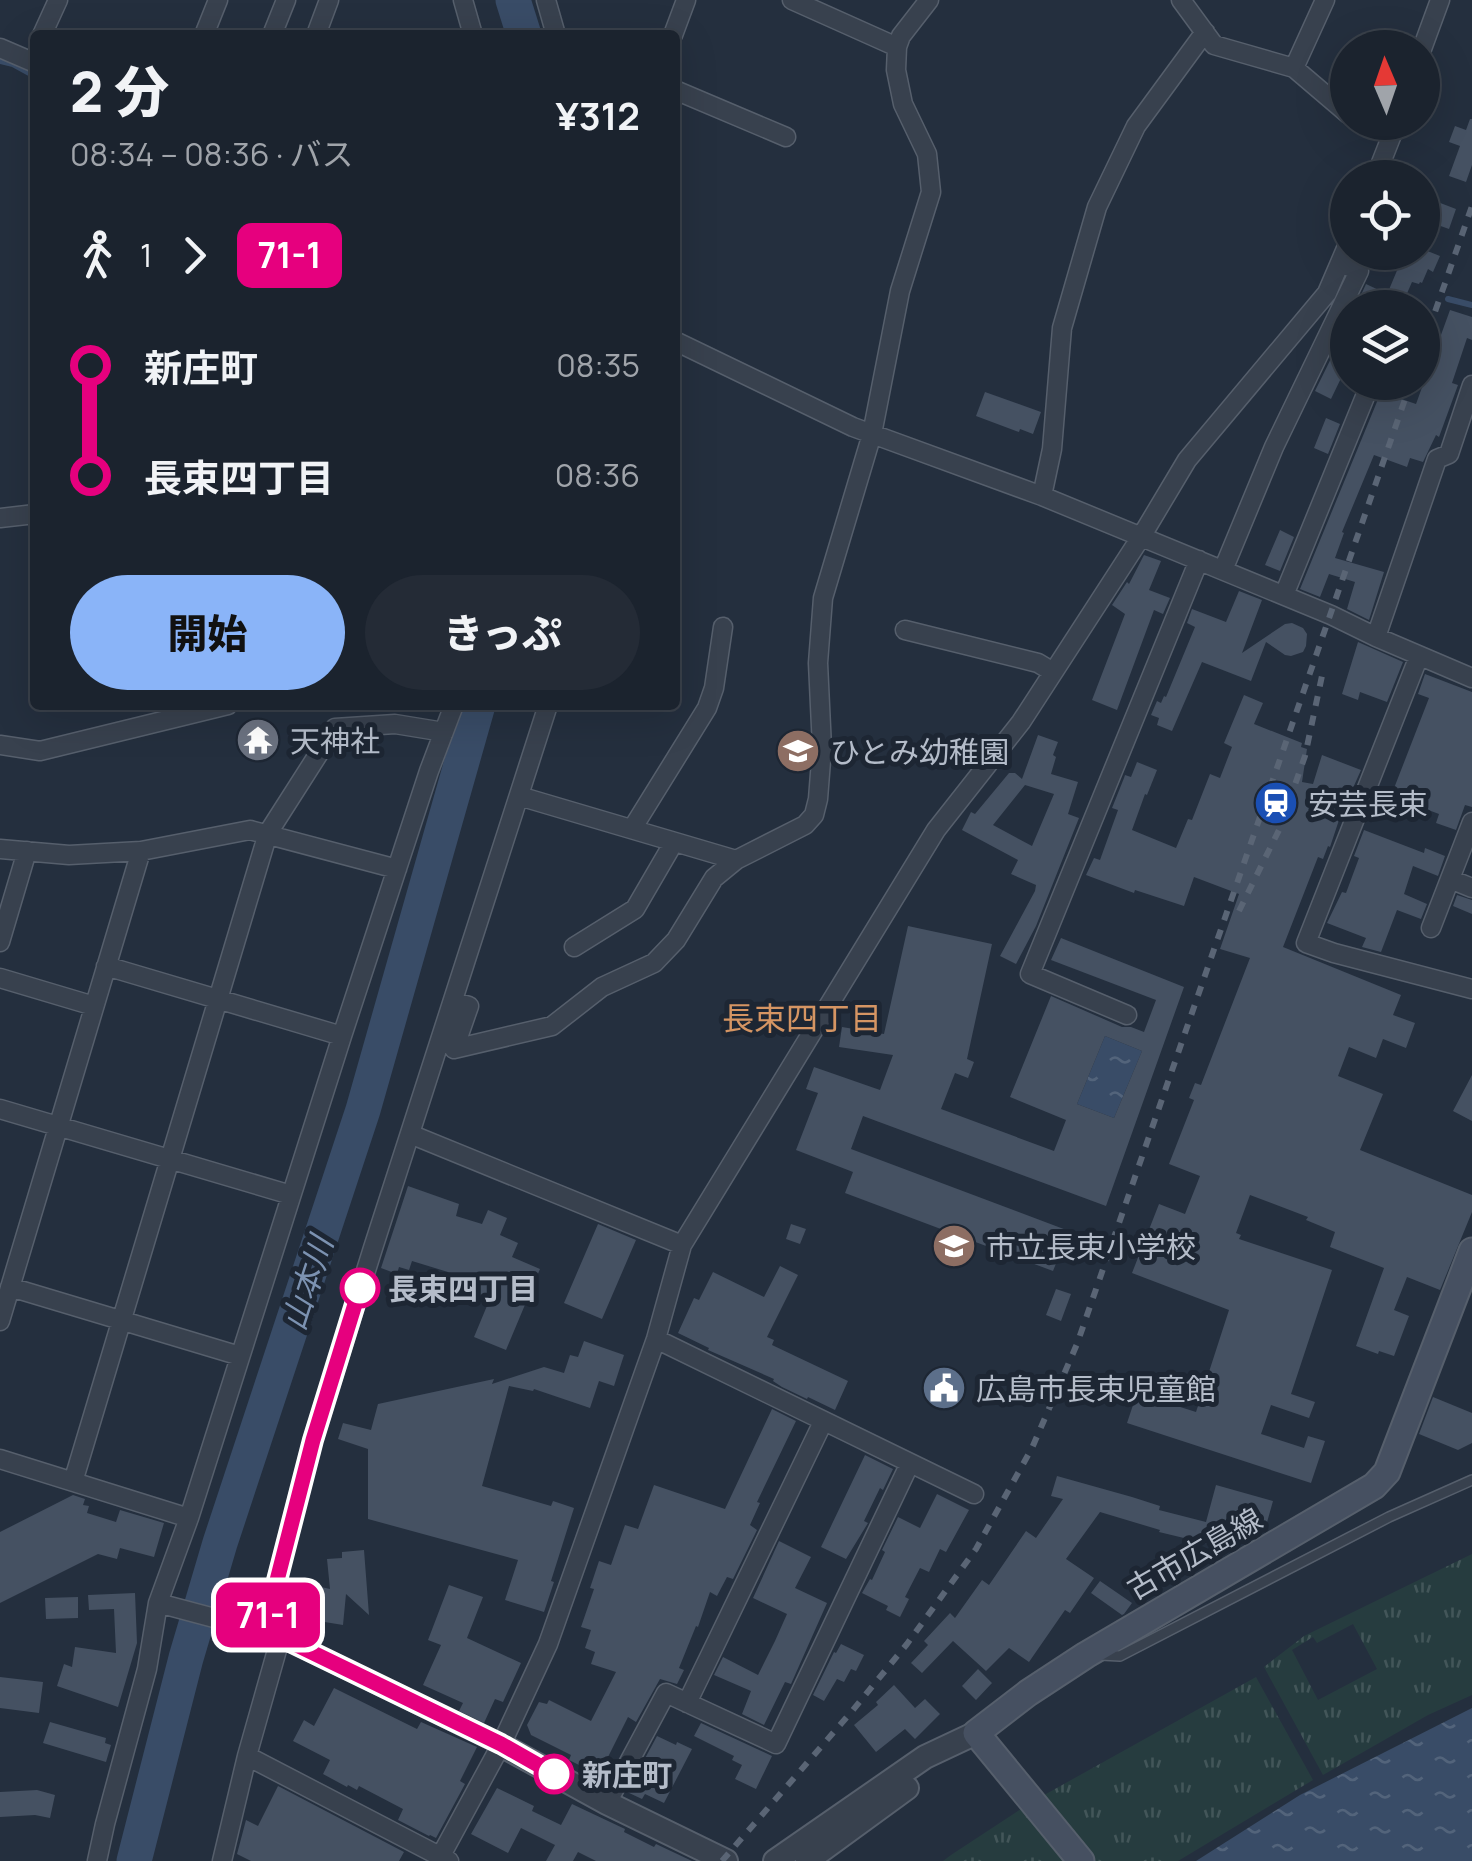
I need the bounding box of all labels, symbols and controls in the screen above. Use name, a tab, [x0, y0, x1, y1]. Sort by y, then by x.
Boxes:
north arrow	[1330, 30, 1440, 140]
map controls	[1330, 30, 1440, 400]
text: 2 分	[70, 53, 169, 129]
text: ¥312	[555, 89, 640, 141]
text: 08:34 – 08:36 · バス	[70, 132, 354, 176]
button: locate	[1330, 160, 1440, 270]
icon: walk	[70, 228, 125, 283]
icon: forward	[167, 228, 222, 283]
text: 71-1	[257, 231, 322, 279]
text: 1	[140, 233, 152, 277]
button: layers	[1330, 290, 1440, 400]
text: 新庄町	[144, 341, 258, 393]
text: 08:35	[556, 343, 640, 387]
text: 長束四丁目	[144, 451, 334, 503]
text: 08:36	[555, 453, 640, 497]
button: 開始	[70, 575, 345, 690]
button: きっぷ	[365, 575, 640, 690]
temple icon: 天神社	[235, 717, 281, 763]
place label: 天神社	[290, 720, 380, 761]
school or university icon: ひとみ幼稚園	[775, 728, 821, 774]
place label: ひとみ幼稚園	[830, 731, 1009, 772]
station icon: 安芸長束	[1253, 780, 1299, 826]
place label: 安芸長束	[1308, 783, 1428, 824]
district label: 長束四丁目	[722, 996, 882, 1040]
school or university icon: 市立長束小学校	[931, 1223, 977, 1269]
place label: 市立長束小学校	[986, 1226, 1196, 1267]
water label: 山本川	[271, 1228, 344, 1335]
place label: 長束四丁目	[388, 1268, 538, 1309]
marker: 長束四丁目	[341, 1269, 379, 1307]
public building icon: 広島市長束児童館	[921, 1365, 967, 1411]
place label: 広島市長束児童館	[976, 1368, 1216, 1409]
street label: 古市広島線	[1119, 1498, 1269, 1608]
line badge: 71-1	[198, 1582, 338, 1648]
text: 71-1	[236, 1591, 300, 1639]
place label: 新庄町	[582, 1754, 672, 1795]
marker: 新庄町	[535, 1755, 573, 1793]

